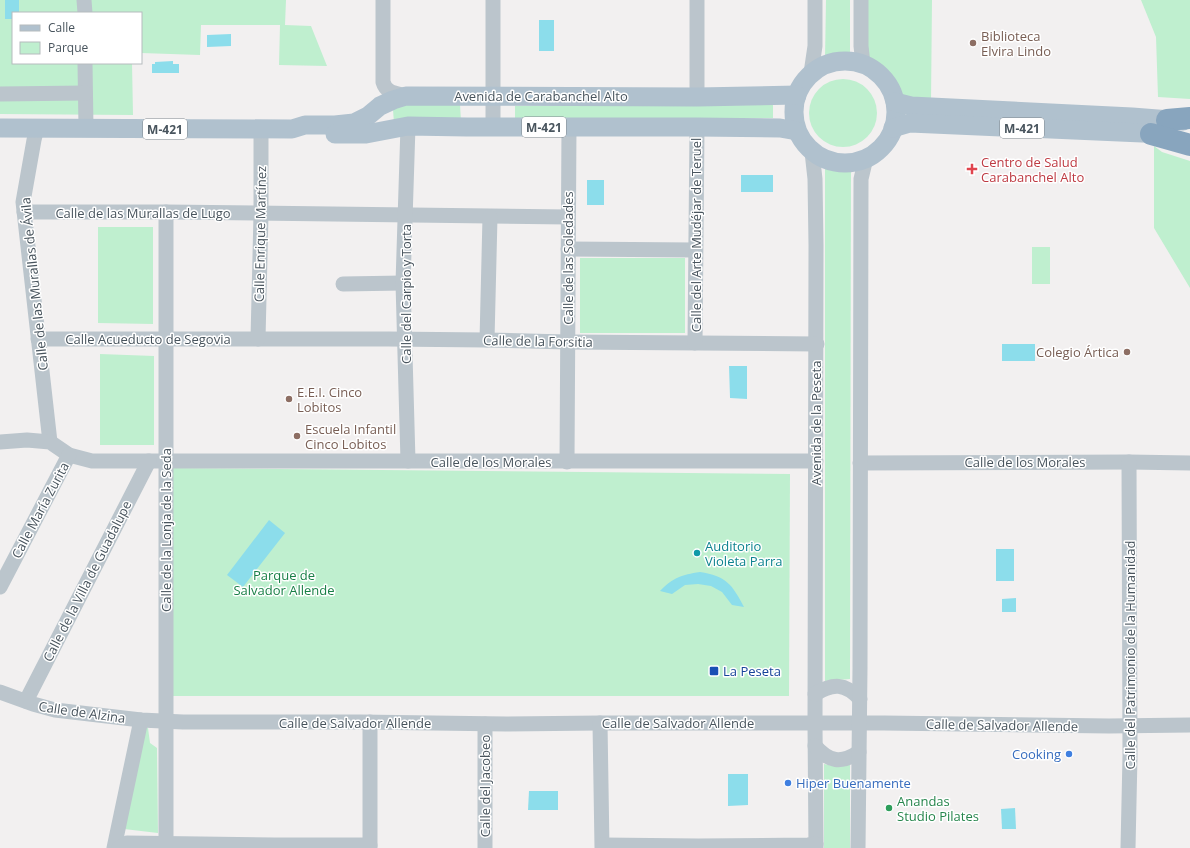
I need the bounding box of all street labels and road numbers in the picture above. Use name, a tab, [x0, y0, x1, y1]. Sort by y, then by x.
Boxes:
street label: Avenida de Carabanchel Alto	[454, 87, 628, 105]
road number: M-421	[522, 117, 566, 137]
road number: M-421	[1000, 118, 1044, 138]
road number: M-421	[143, 119, 187, 139]
street label: Calle del Arte Mudéjar de Teruel	[687, 138, 705, 332]
street label: Calle Enrique Martínez	[250, 166, 270, 302]
street label: Calle de las Soledades	[559, 191, 577, 325]
street label: Calle de las Murallas de Ávila	[16, 197, 52, 371]
street label: Calle de las Murallas de Lugo	[55, 204, 231, 222]
street label: Calle del Carpio y Torta	[397, 224, 415, 364]
street label: Calle Acueducto de Segovia	[65, 330, 231, 348]
street label: Calle de la Forsitia	[483, 331, 593, 351]
street label: Avenida de la Peseta	[807, 361, 825, 485]
street label: Calle de la Lonja de la Seda	[157, 448, 175, 612]
street label: Calle de los Morales	[431, 453, 551, 471]
street label: Calle de los Morales	[965, 453, 1085, 471]
street label: Calle María Zurita	[7, 459, 73, 561]
street label: Calle de la Villa de Guadalupe	[39, 497, 135, 665]
street label: Calle del Patrimonio de la Humanidad	[1121, 541, 1139, 769]
street label: Calle de Alzina	[37, 697, 127, 727]
street label: Calle de Salvador Allende	[279, 714, 431, 732]
street label: Calle de Salvador Allende	[602, 714, 754, 732]
street label: Calle de Salvador Allende	[926, 715, 1078, 735]
street label: Calle del Jacobeo	[476, 735, 494, 837]

